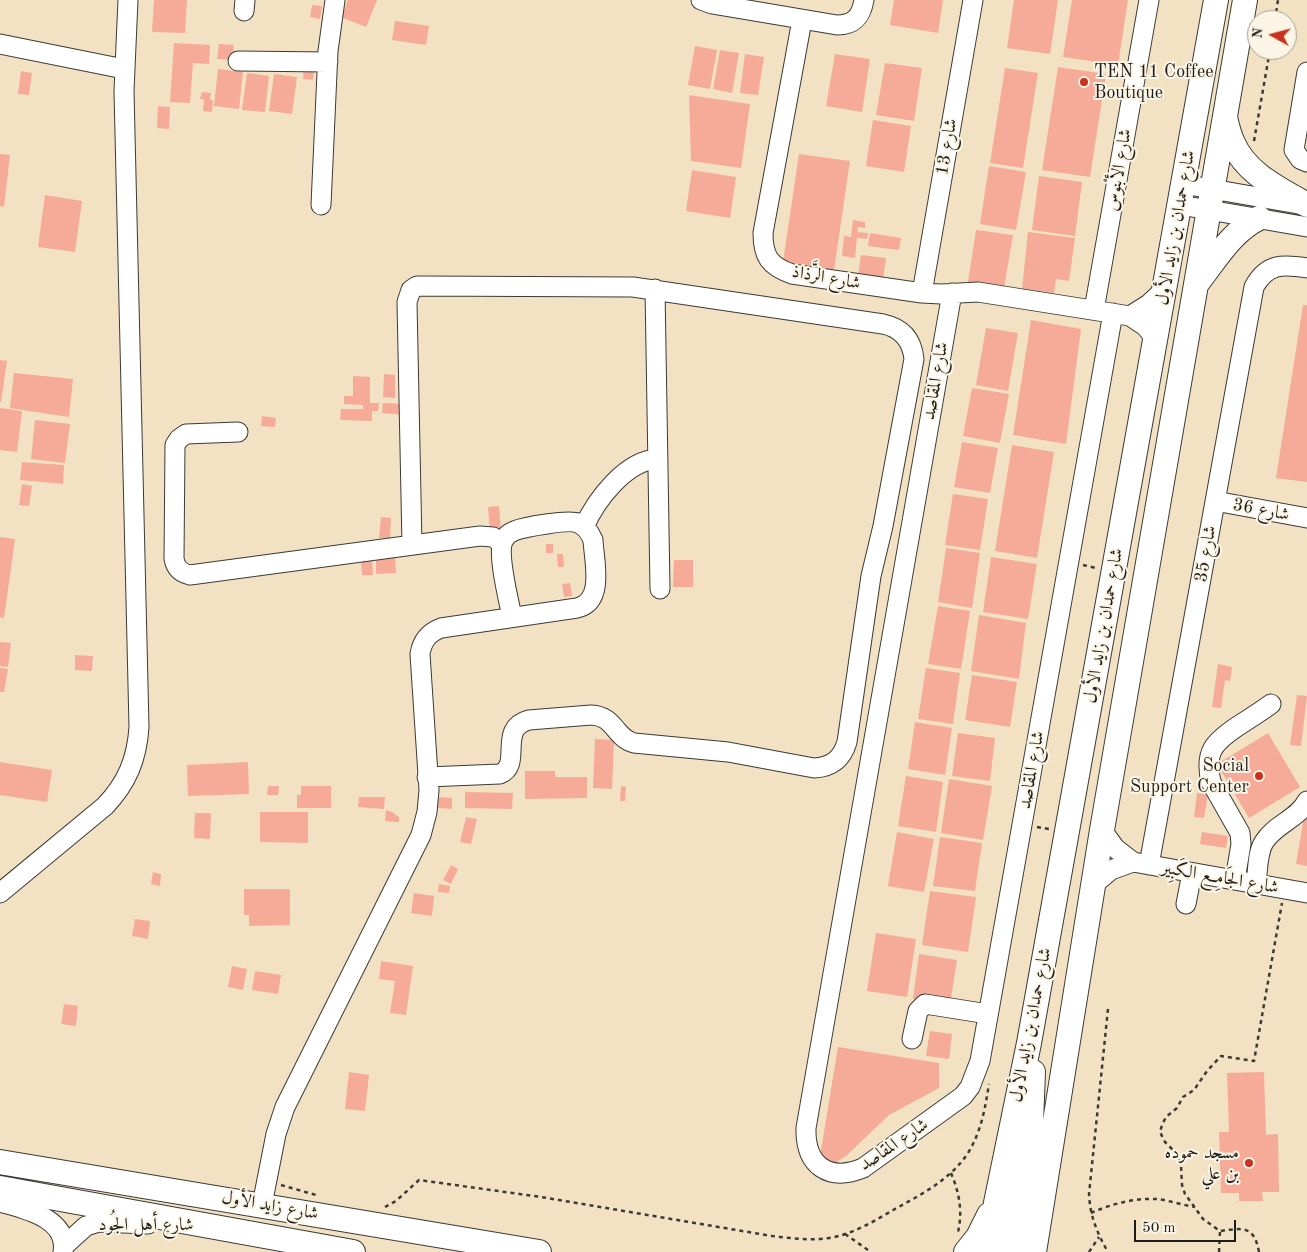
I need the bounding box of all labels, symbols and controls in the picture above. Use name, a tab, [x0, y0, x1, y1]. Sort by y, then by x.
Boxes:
north arrow	[1247, 10, 1297, 60]
text: N	[1251, 27, 1266, 39]
place label: TEN 11 Coffee Boutique	[1094, 61, 1214, 104]
marker: TEN 11 Coffee Boutique	[1078, 76, 1090, 88]
street label: شارع 13	[931, 117, 963, 177]
street label: شارع الأبْنوس	[1101, 127, 1137, 213]
street label: شارع حمدان بن زايد الأول	[1152, 149, 1200, 307]
street label: شارع الرَّذاذ	[790, 261, 862, 295]
street label: شارع المقاصد	[919, 340, 953, 422]
street label: شارع 36	[1231, 494, 1291, 526]
street label: شارع 35	[1190, 524, 1222, 584]
street label: شارع حمدان بن زايد الأول	[1080, 547, 1128, 705]
street label: شارع المقاصد	[1015, 729, 1049, 811]
place label: Social Support Center	[1130, 755, 1249, 798]
marker: Social Support Center	[1253, 770, 1265, 782]
street label: شارع الجَامِع الكَبِير	[1160, 857, 1280, 899]
street label: شارع حمدان بن زايد الأول	[1005, 946, 1057, 1104]
street label: شارع المقاصد	[855, 1114, 933, 1176]
place label: مسجد حموده بن علي	[1165, 1142, 1239, 1184]
marker: مسجد حموده بن علي	[1243, 1157, 1255, 1169]
street label: شارع زايد الأول	[220, 1187, 320, 1225]
scale bar	[1137, 1210, 1240, 1242]
street label: شارع أهل الجُود	[99, 1214, 193, 1236]
text: 50 m	[1142, 1221, 1176, 1236]

